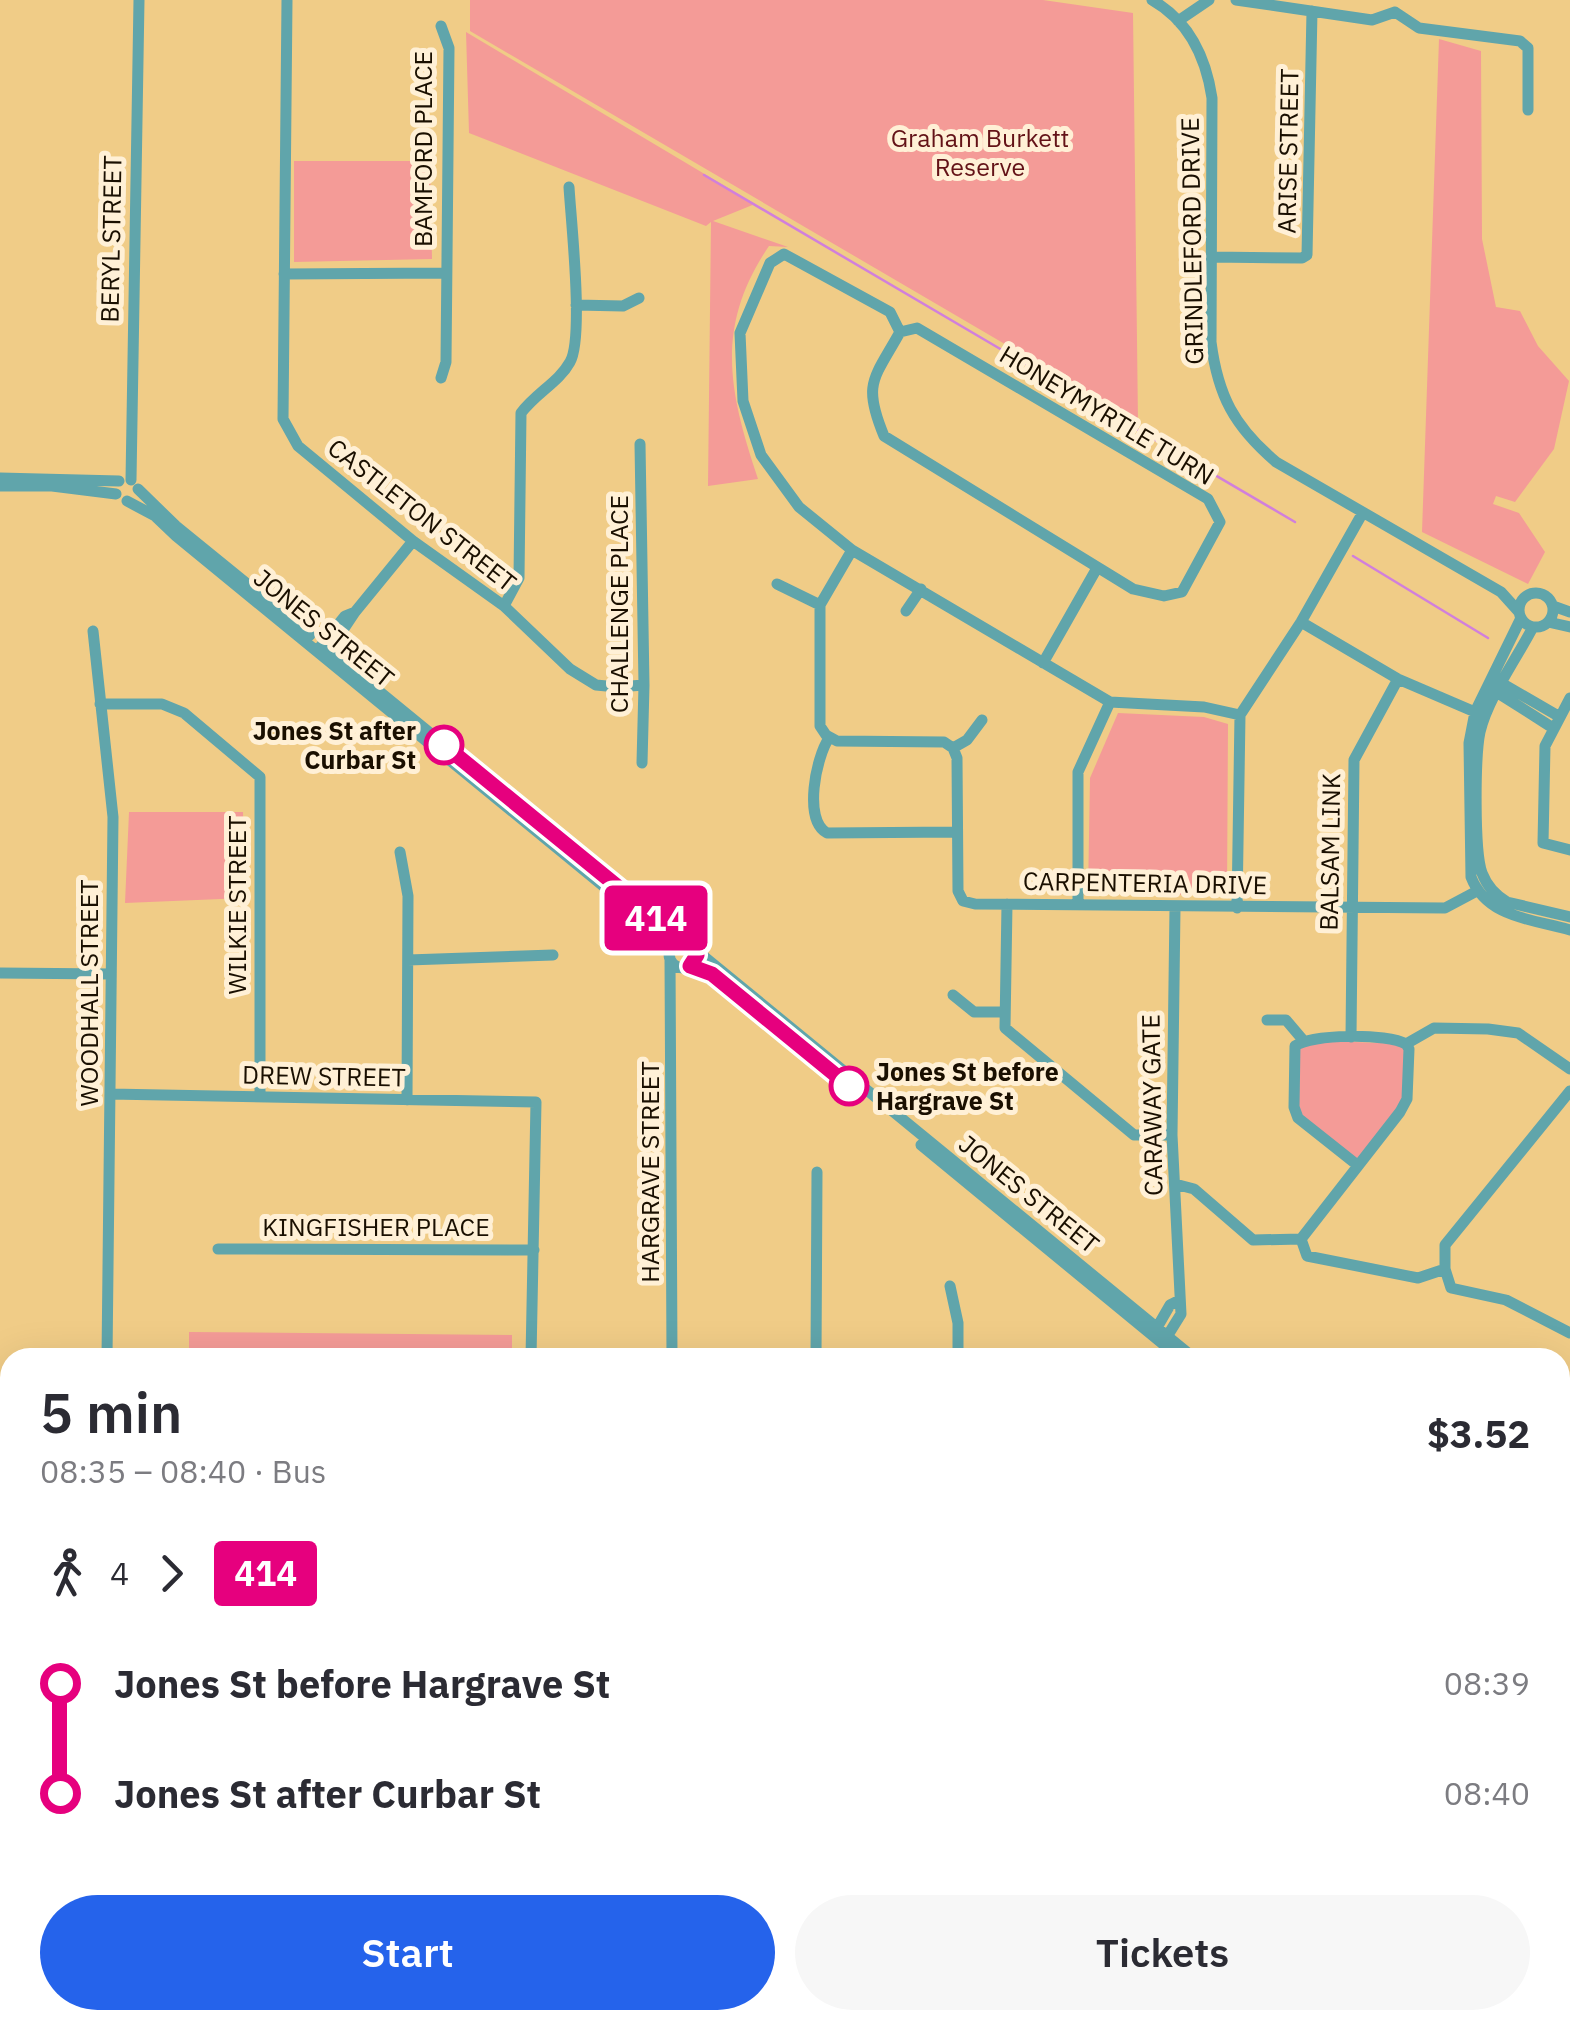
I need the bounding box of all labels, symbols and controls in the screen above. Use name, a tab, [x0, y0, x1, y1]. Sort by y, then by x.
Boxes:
street label: BAMFORD PLACE	[406, 51, 439, 247]
street label: ARISE STREET	[1270, 68, 1305, 234]
street label: GRINDLEFORD DRIVE	[1173, 117, 1210, 365]
park label: Graham Burkett Reserve	[891, 121, 1069, 183]
street label: BERYL STREET	[93, 155, 128, 323]
street label: HONEYMYRTLE TURN	[994, 337, 1221, 492]
street label: CASTLETON STREET	[321, 431, 523, 598]
street label: CHALLENGE PLACE	[602, 495, 635, 713]
street label: JONES STREET	[247, 561, 401, 694]
place label: Jones St after Curbar St	[253, 714, 416, 776]
marker: Jones St after Curbar St	[425, 726, 463, 764]
street label: BALSAM LINK	[1312, 773, 1347, 931]
street label: WILKIE STREET	[220, 815, 253, 995]
street label: CARPENTERIA DRIVE	[1023, 864, 1267, 901]
street label: WOODHALL STREET	[72, 879, 105, 1107]
line badge: 414	[598, 886, 714, 950]
text: 414	[624, 895, 688, 941]
street label: CARAWAY GATE	[1133, 1014, 1170, 1196]
place label: Jones St before Hargrave St	[876, 1055, 1059, 1117]
street label: DREW STREET	[242, 1058, 406, 1093]
street label: HARGRAVE STREET	[633, 1061, 666, 1283]
marker: Jones St before Hargrave St	[830, 1067, 868, 1105]
street label: JONES STREET	[952, 1127, 1106, 1260]
street label: KINGFISHER PLACE	[262, 1210, 490, 1243]
text: 5 min	[40, 1377, 182, 1448]
text: $3.52	[1427, 1409, 1530, 1458]
text: 08:35 – 08:40 · Bus	[40, 1450, 326, 1492]
icon: walk	[40, 1546, 95, 1601]
icon: forward	[144, 1546, 199, 1601]
text: 414	[234, 1550, 297, 1596]
text: 4	[110, 1552, 129, 1594]
text: Jones St before Hargrave St	[114, 1659, 610, 1708]
text: 08:39	[1444, 1662, 1530, 1704]
text: Jones St after Curbar St	[114, 1769, 541, 1818]
text: 08:40	[1444, 1772, 1530, 1814]
button: Start	[40, 1895, 775, 2010]
button: Tickets	[795, 1895, 1530, 2010]

